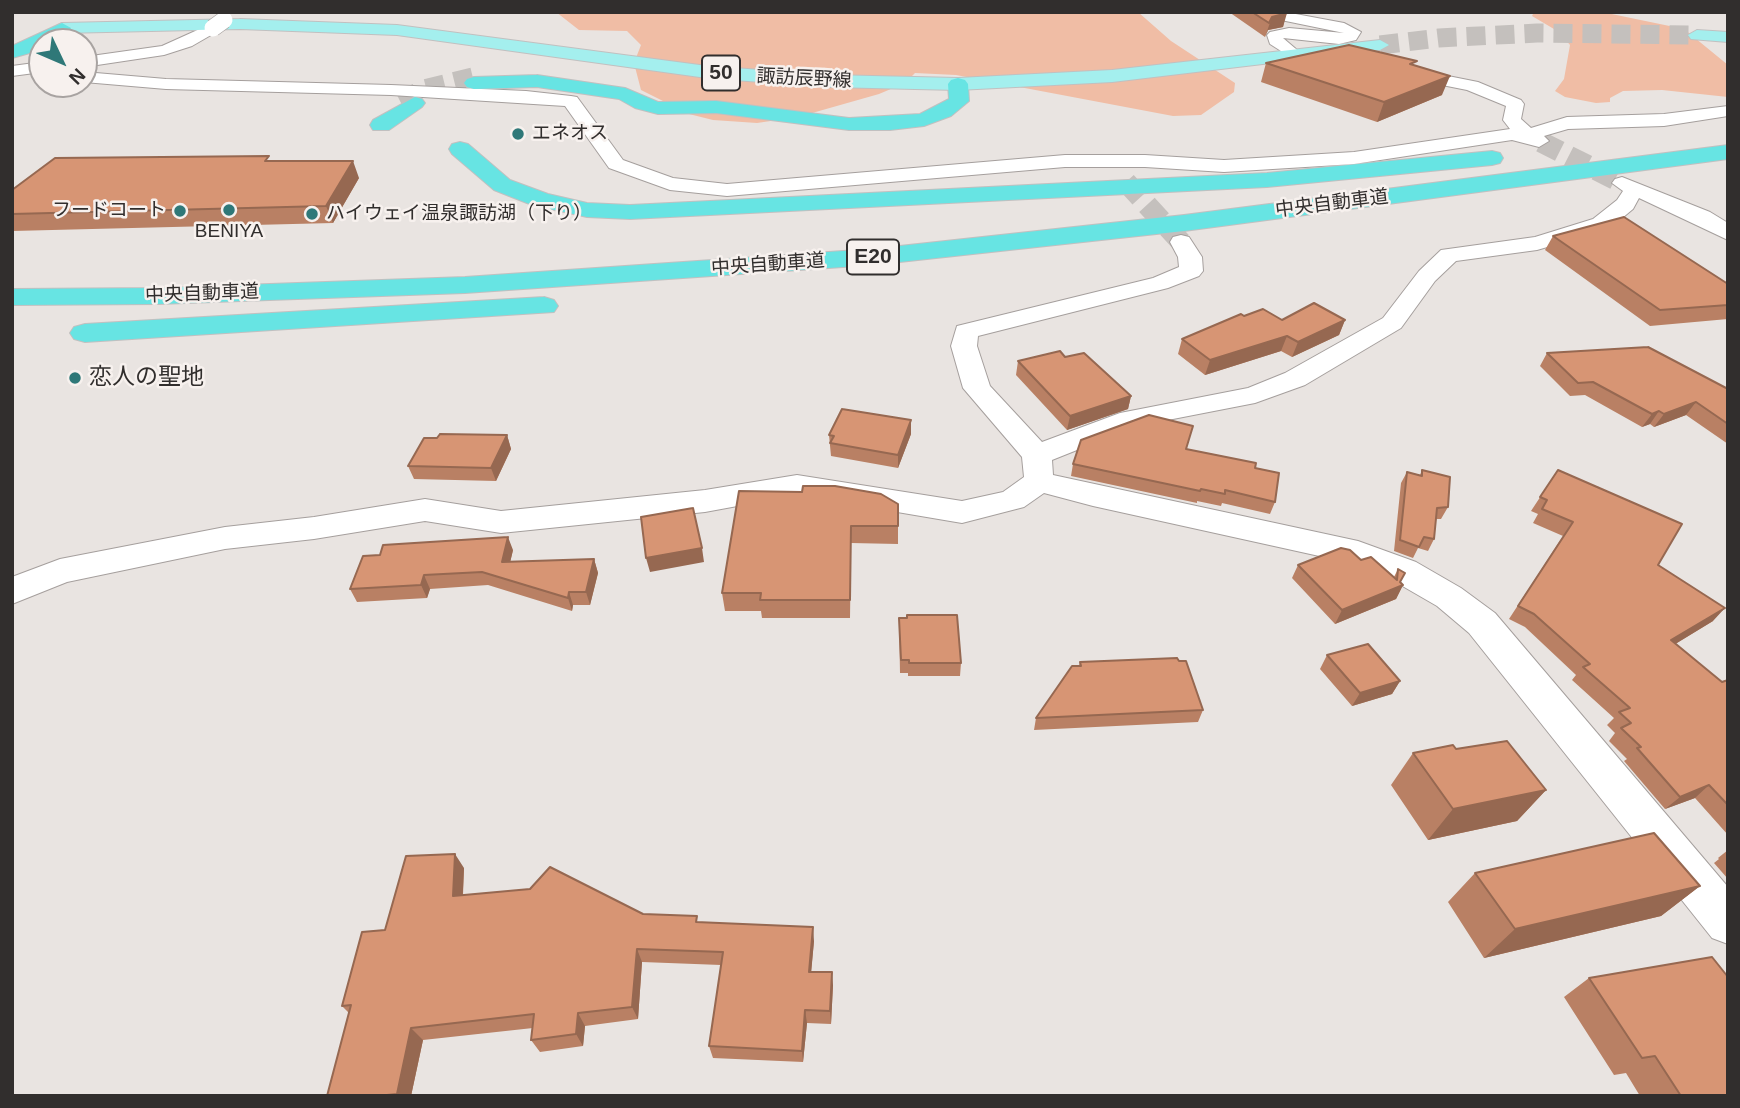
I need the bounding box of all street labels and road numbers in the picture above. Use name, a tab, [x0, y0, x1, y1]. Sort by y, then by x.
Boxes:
road number: 50	[702, 56, 740, 90]
street label: 諏訪辰野線	[756, 65, 852, 93]
street label: 中央自動車道	[1274, 186, 1390, 222]
road number: E20	[847, 240, 899, 274]
street label: 中央自動車道	[710, 250, 826, 280]
street label: 中央自動車道	[145, 281, 259, 307]

